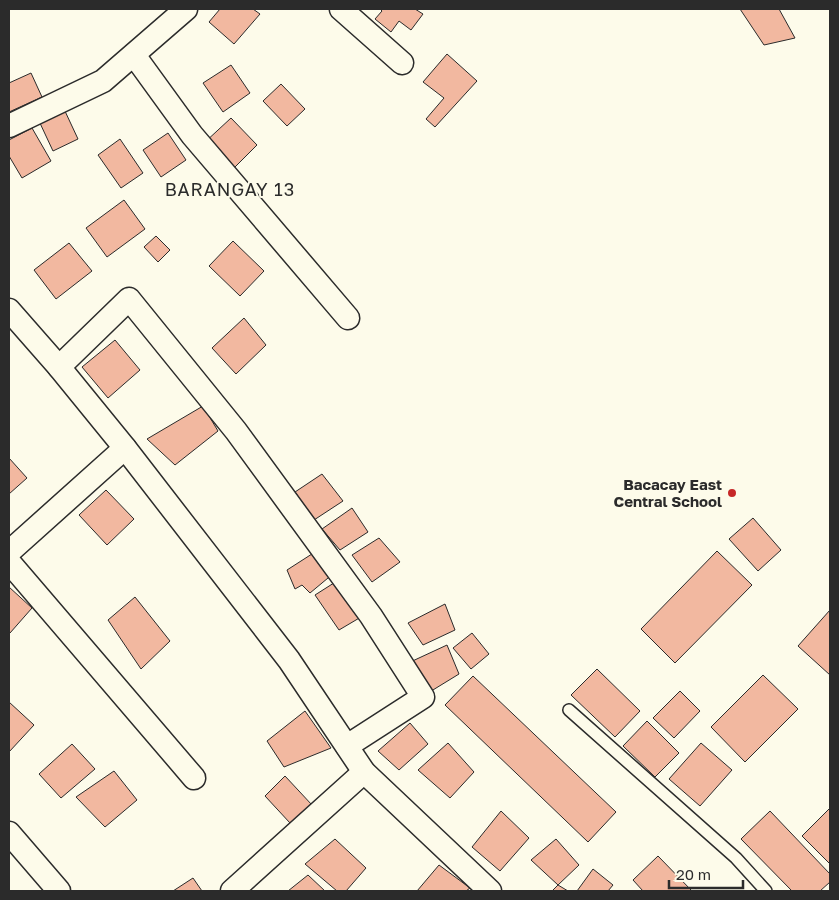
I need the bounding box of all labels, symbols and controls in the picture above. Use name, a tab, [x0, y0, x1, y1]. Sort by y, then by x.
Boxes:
district label: BARANGAY 13	[165, 178, 295, 200]
place label: Bacacay East Central School	[614, 475, 722, 510]
marker: Bacacay East Central School	[726, 487, 738, 499]
scale bar	[669, 858, 743, 890]
text: 20 m	[676, 865, 711, 883]

